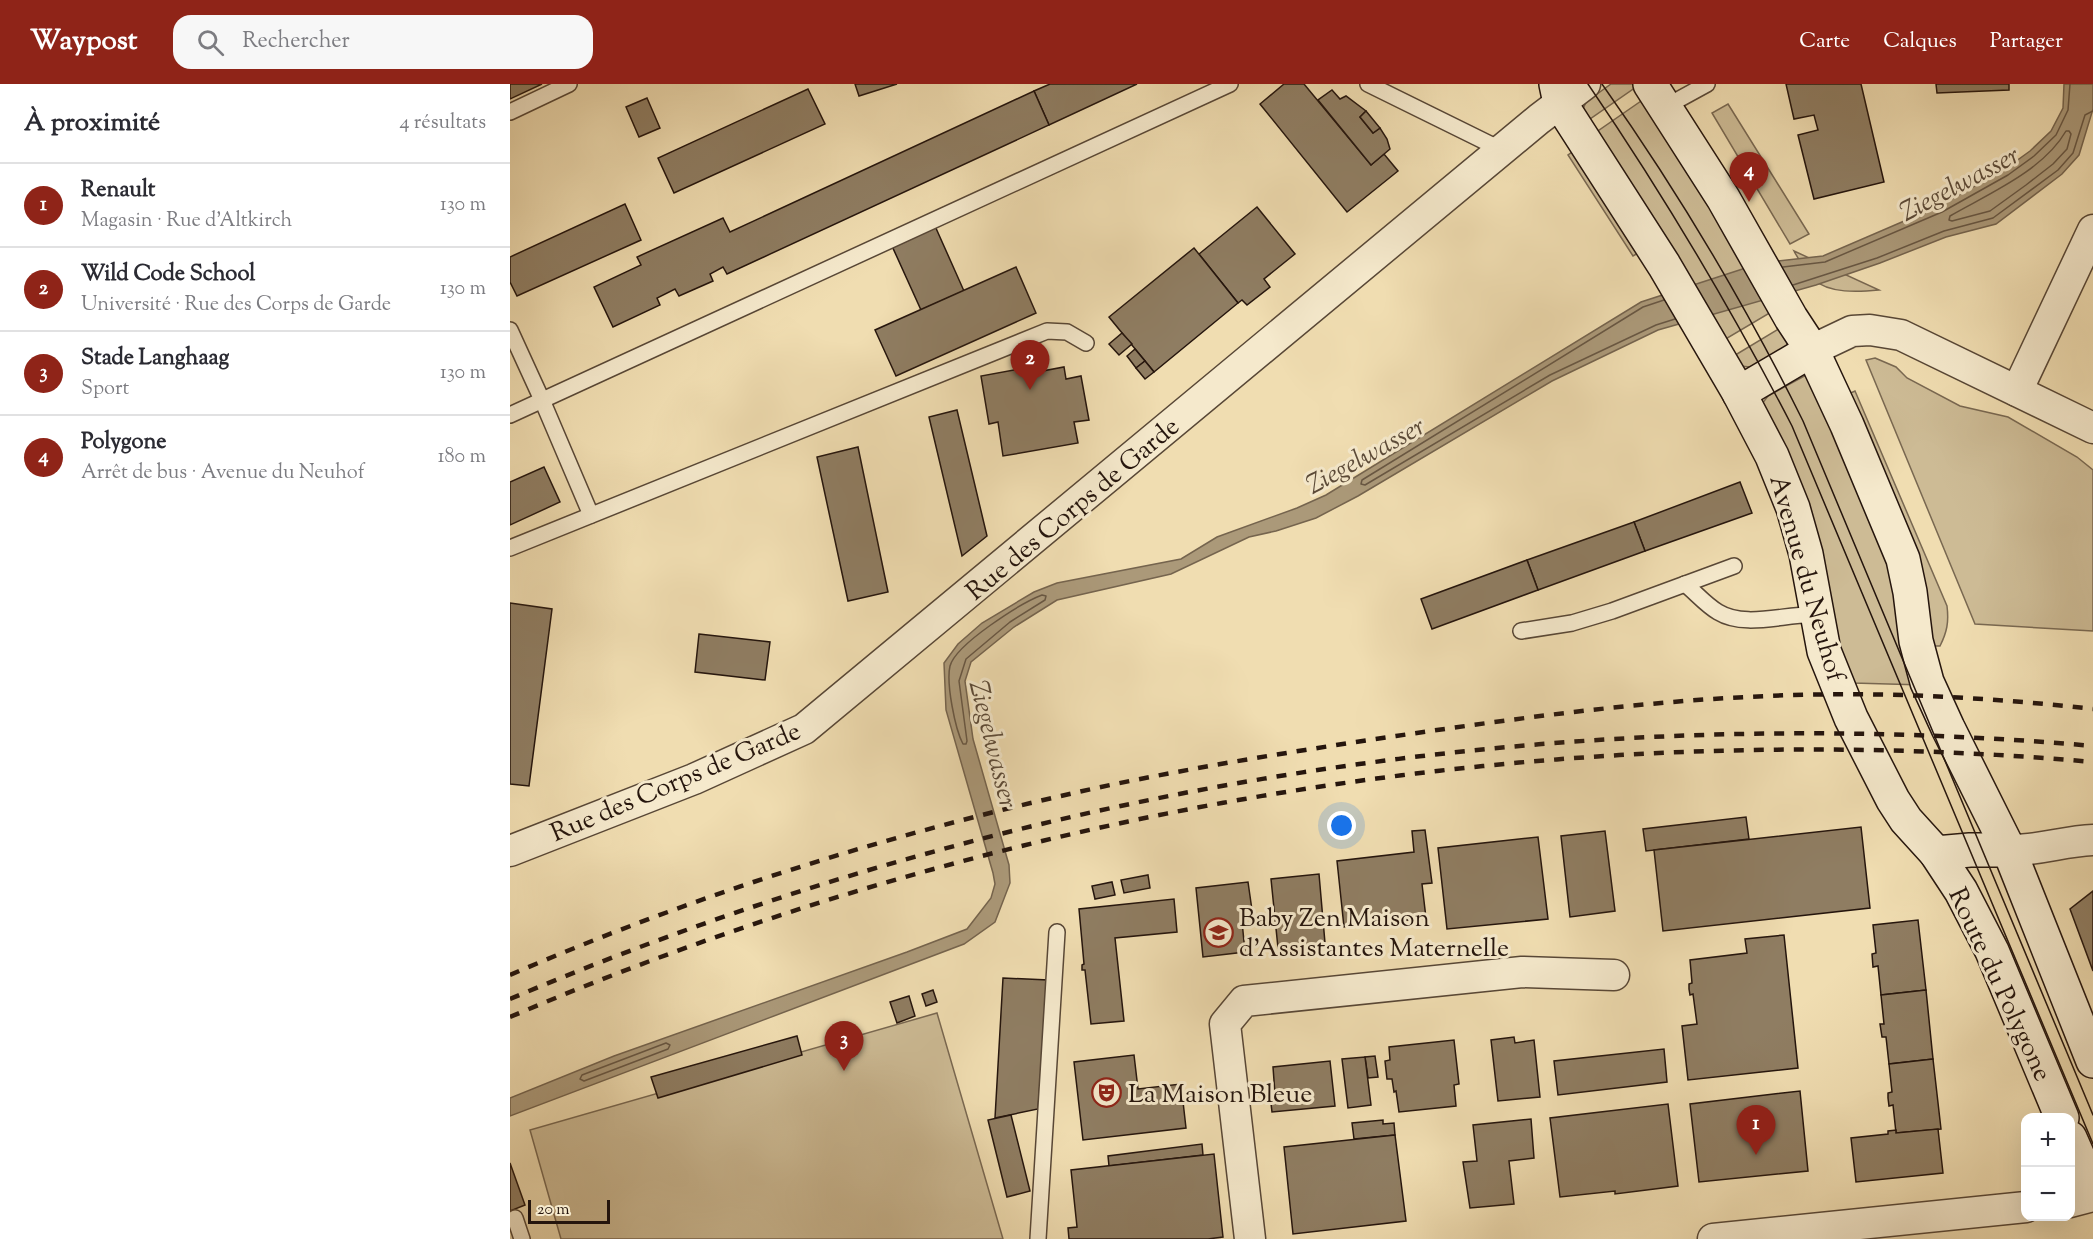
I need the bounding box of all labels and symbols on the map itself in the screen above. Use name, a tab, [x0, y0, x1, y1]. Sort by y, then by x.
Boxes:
water label: Ziegelwasser	[1893, 137, 2027, 233]
pin: 4	[1730, 152, 1768, 202]
pin: 2	[1010, 340, 1050, 390]
water label: Ziegelwasser	[1300, 408, 1433, 506]
street label: Rue des Corps de Garde	[959, 409, 1188, 610]
street label: Avenue du Neuhof	[1758, 471, 1853, 687]
water label: Ziegelwasser	[957, 677, 1026, 813]
street label: Rue des Corps de Garde	[545, 714, 807, 853]
your location	[1327, 811, 1356, 840]
street label: Route du Polygone	[1938, 882, 2060, 1088]
place label: Baby Zen Maison d'Assistantes Maternelle	[1239, 901, 1509, 968]
school or university icon: Baby Zen Maison d'Assistantes Maternelle	[1202, 916, 1234, 948]
pin: 3	[824, 1022, 864, 1071]
theatre icon: La Maison Bleue	[1091, 1077, 1123, 1109]
place label: La Maison Bleue	[1128, 1077, 1312, 1114]
pin: 1	[1736, 1106, 1776, 1155]
scale bar	[528, 1197, 610, 1224]

